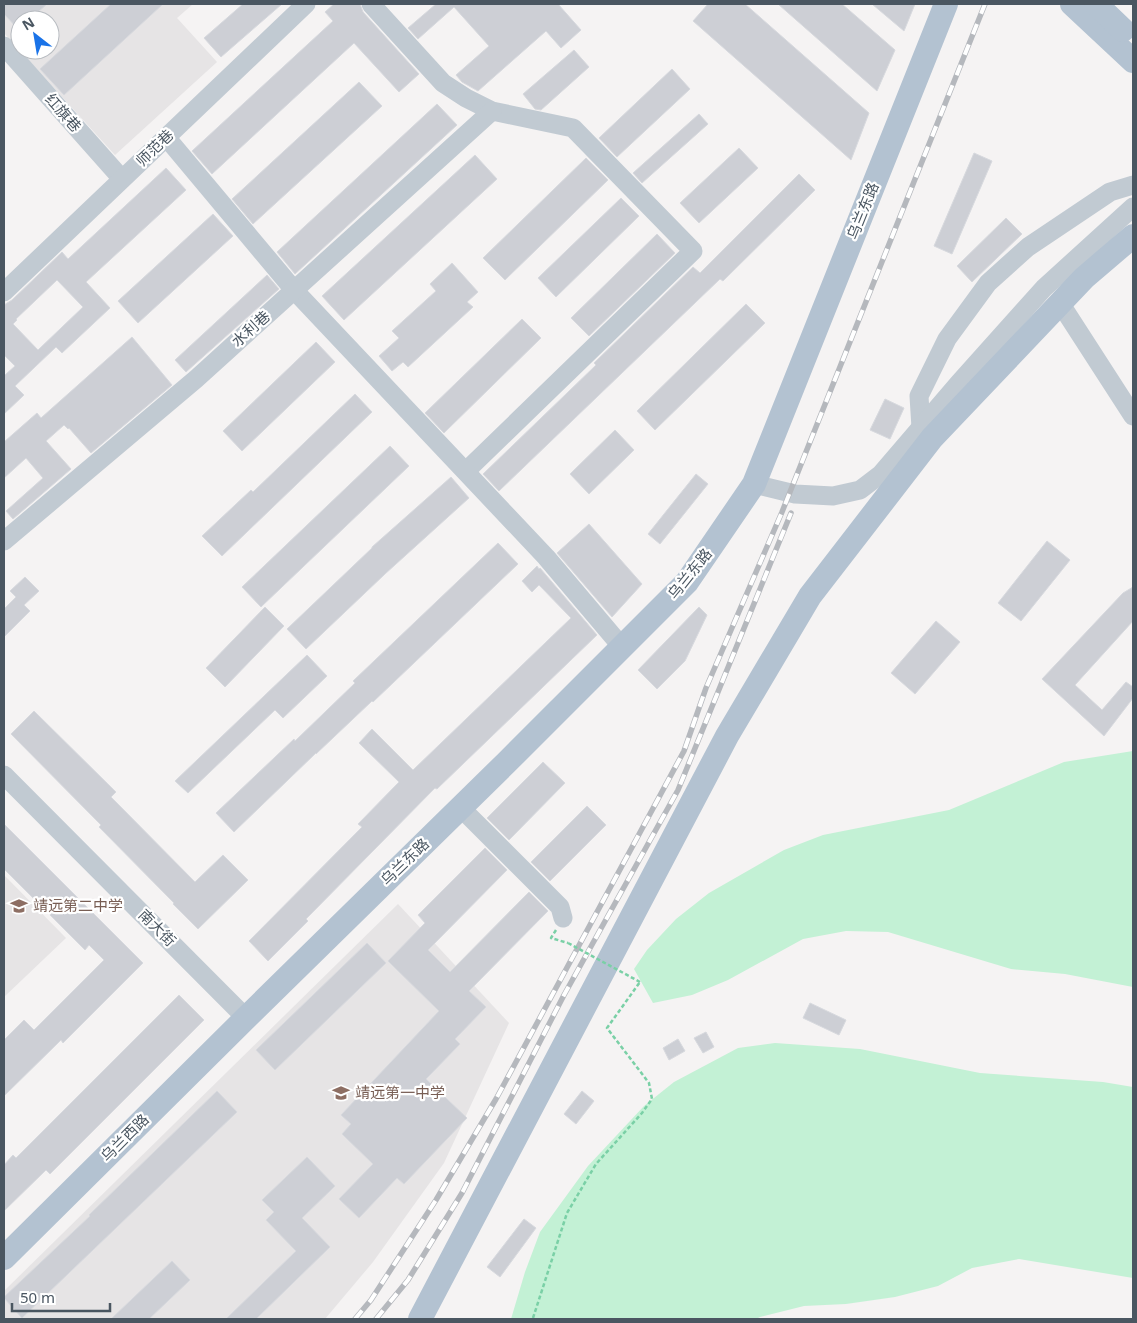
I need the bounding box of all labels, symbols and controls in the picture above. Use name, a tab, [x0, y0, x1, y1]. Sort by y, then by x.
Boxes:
north arrow	[10, 10, 60, 60]
text: N	[18, 12, 38, 35]
street label: 红旗巷	[41, 89, 86, 136]
street label: 师范巷	[131, 124, 177, 170]
street label: 乌兰东路	[842, 179, 883, 242]
street label: 水利巷	[227, 306, 274, 351]
street label: 乌兰东路	[663, 544, 716, 603]
street label: 乌兰东路	[376, 833, 433, 889]
place label: 靖远第二中学	[33, 895, 123, 915]
school or university icon: 靖远第二中学	[9, 896, 29, 916]
street label: 南大街	[135, 904, 181, 950]
place label: 靖远第一中学	[355, 1082, 445, 1102]
school or university icon: 靖远第一中学	[331, 1083, 351, 1103]
street label: 乌兰西路	[96, 1109, 153, 1166]
scale bar	[12, 1280, 110, 1312]
text: 50 m	[20, 1287, 55, 1307]

